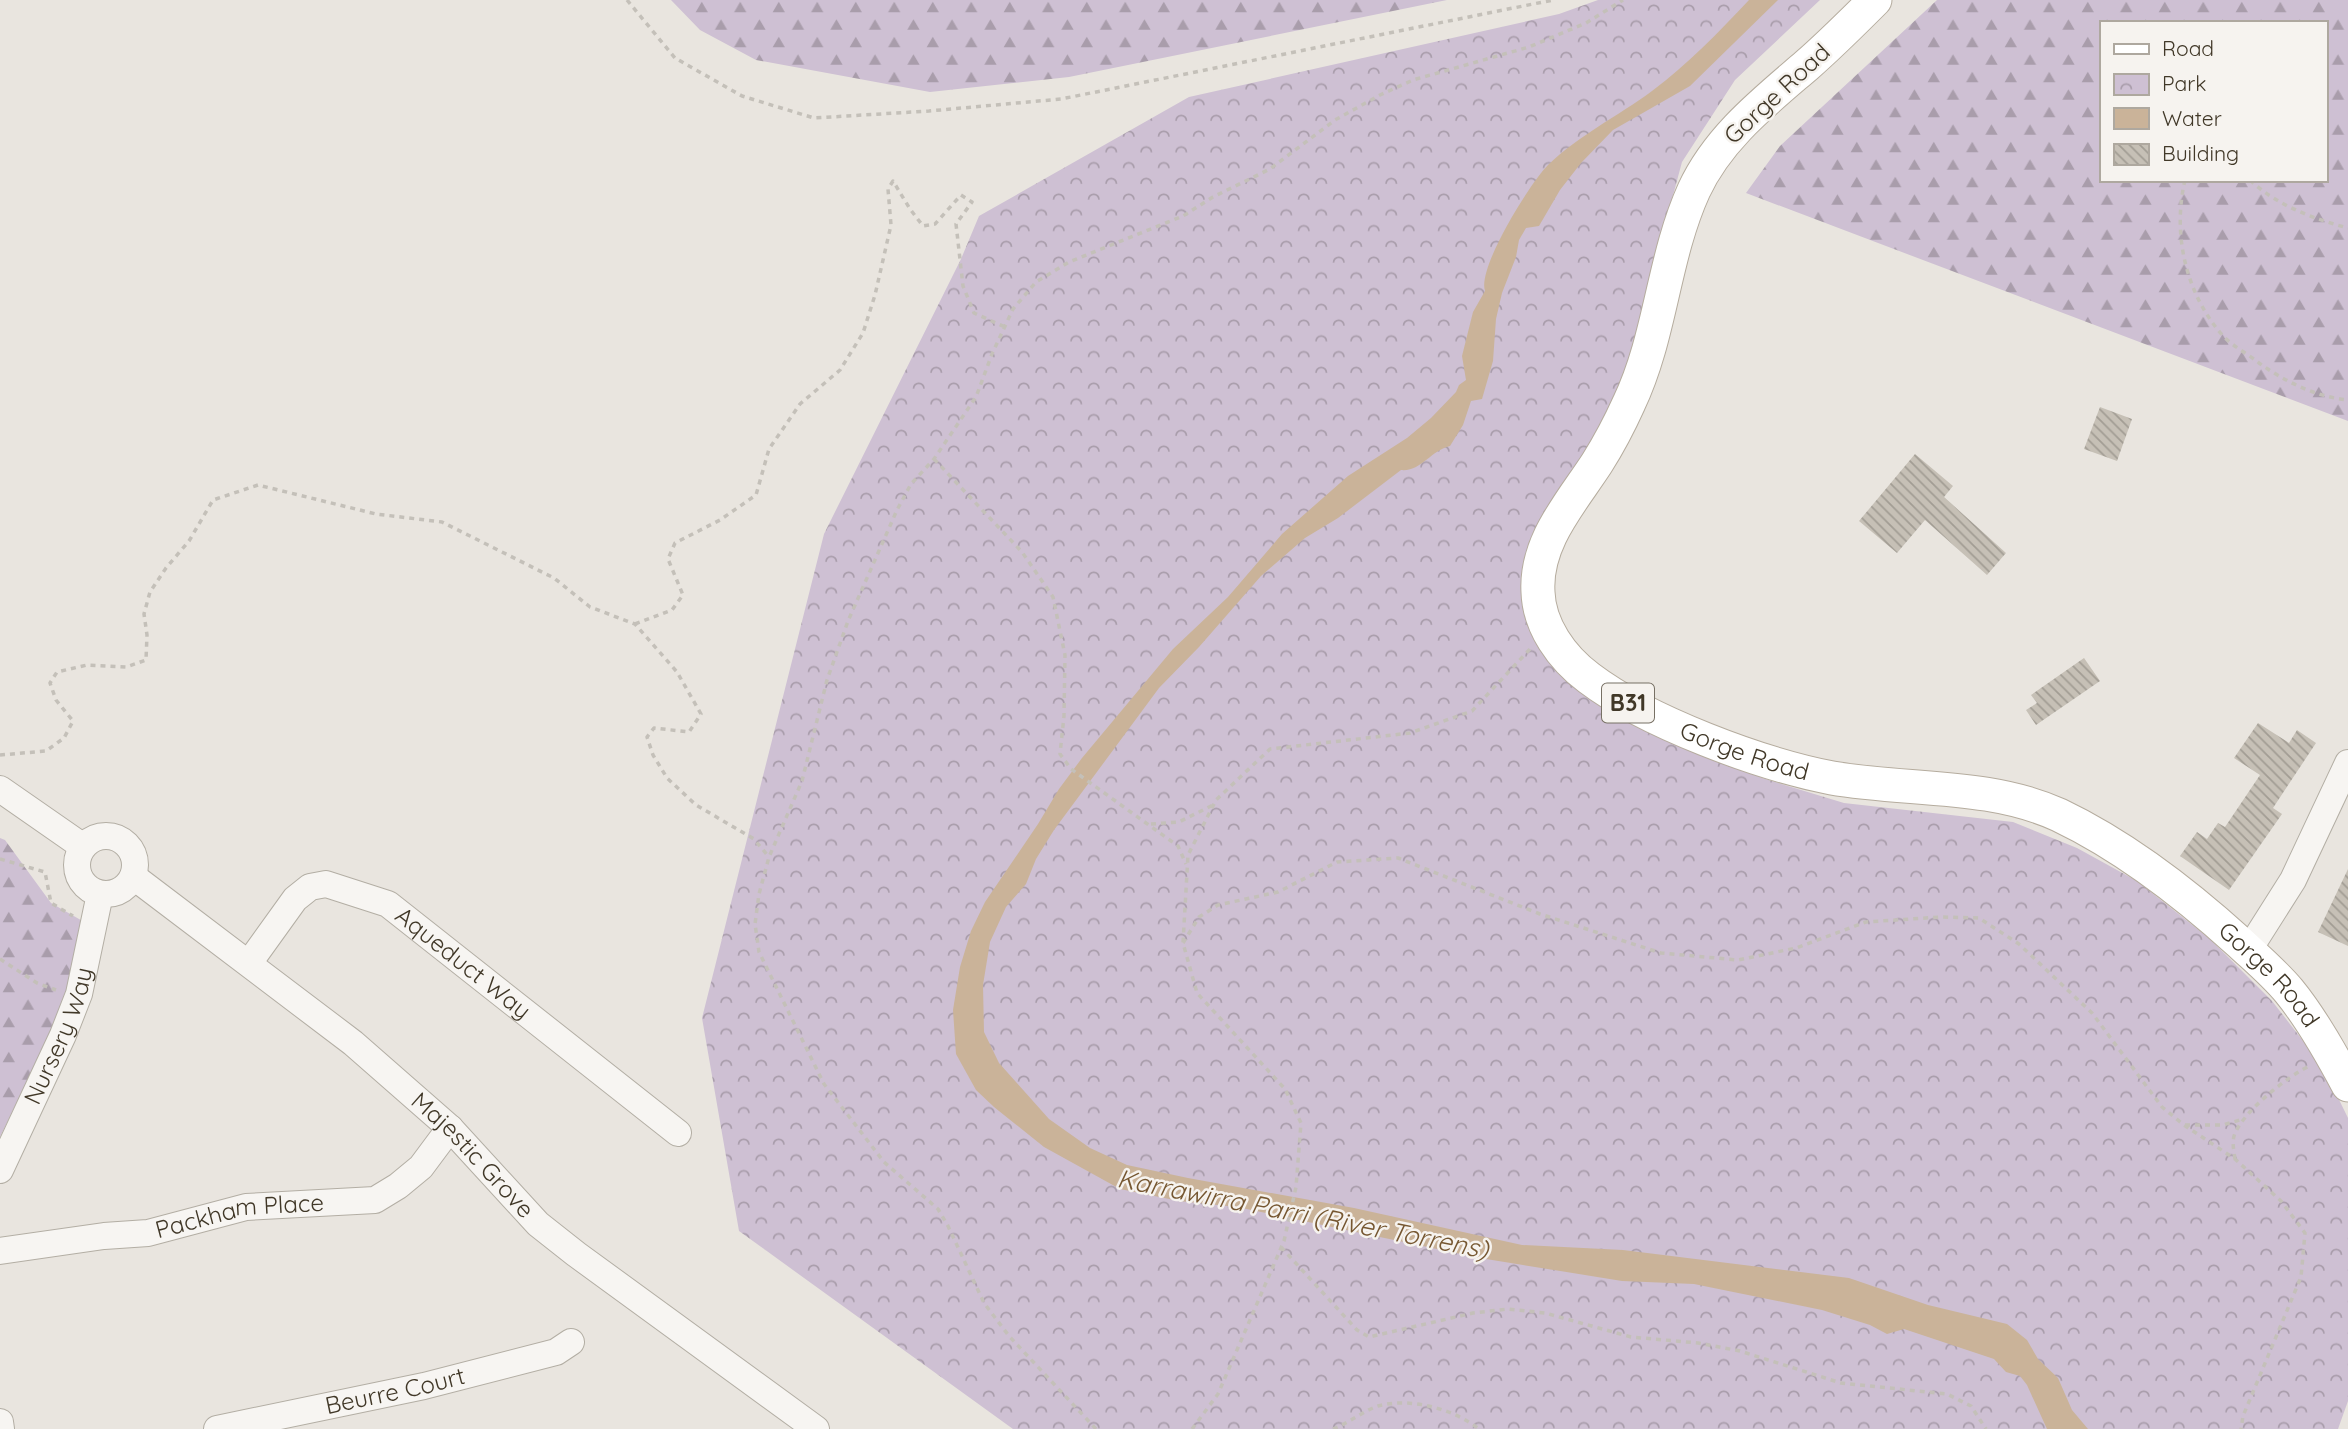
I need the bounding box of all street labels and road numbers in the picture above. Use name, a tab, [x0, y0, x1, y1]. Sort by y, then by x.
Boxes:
street label: Gorge Road	[1717, 37, 1836, 150]
road number: B31	[1602, 684, 1654, 722]
street label: Gorge Road	[1676, 715, 1812, 786]
street label: Aqueduct Way	[390, 900, 537, 1025]
street label: Gorge Road	[2213, 915, 2327, 1032]
street label: Nursery Way	[17, 964, 98, 1109]
street label: Majestic Grove	[406, 1085, 541, 1224]
street label: Packham Place	[152, 1187, 325, 1244]
street label: Beurre Court	[322, 1360, 468, 1420]

